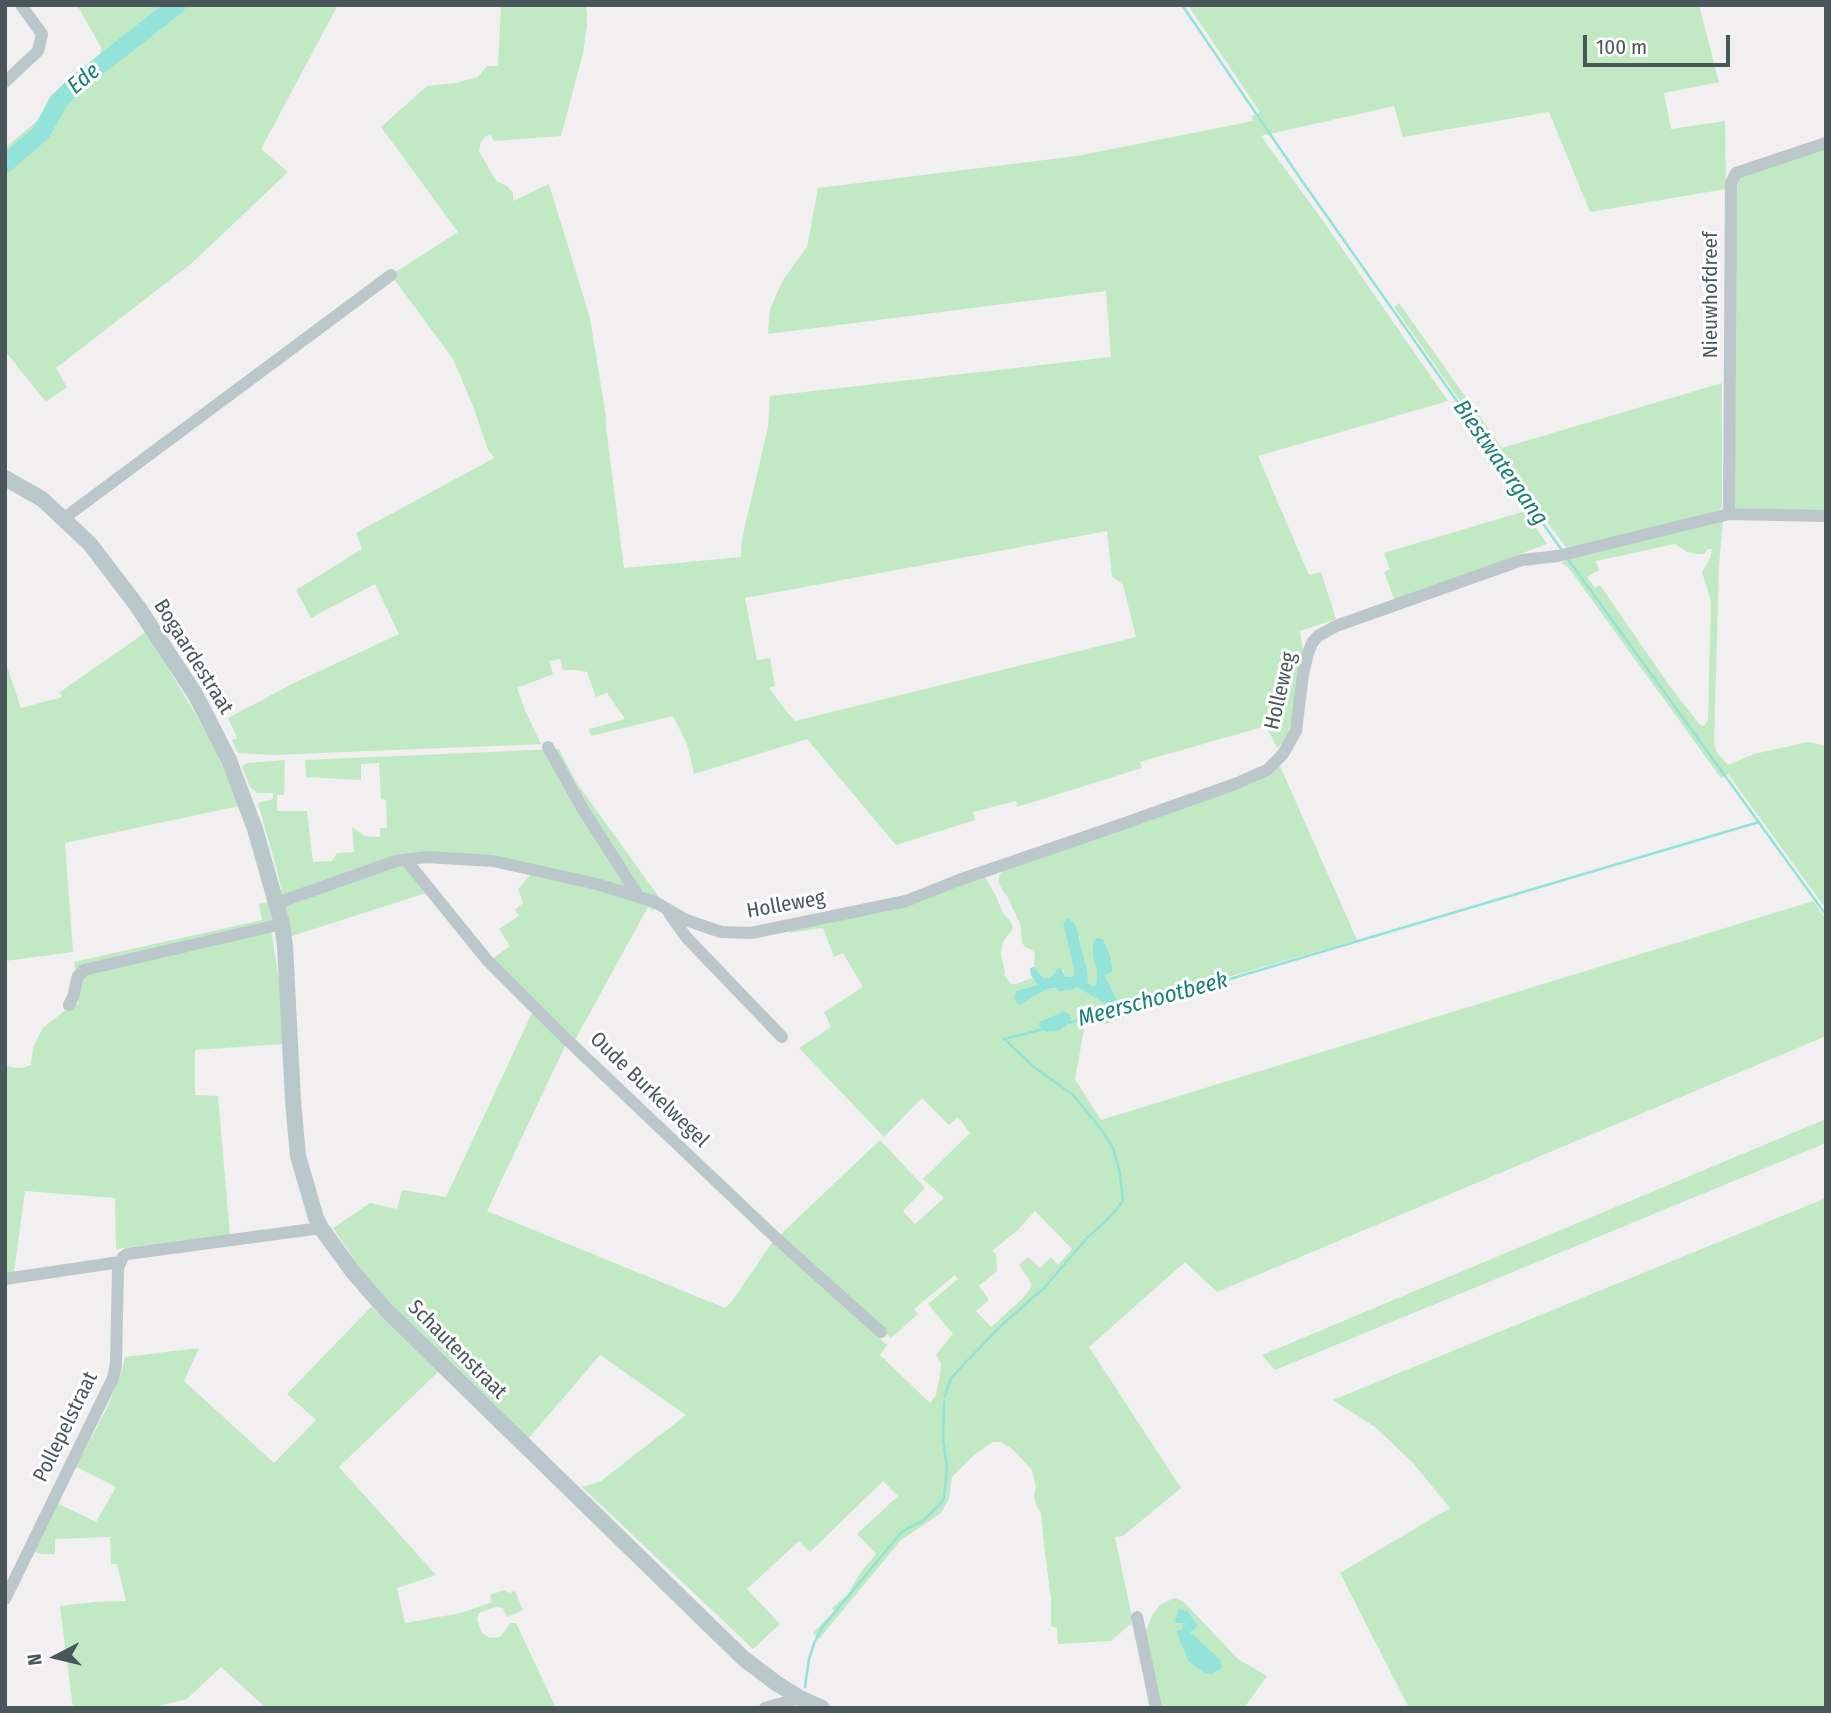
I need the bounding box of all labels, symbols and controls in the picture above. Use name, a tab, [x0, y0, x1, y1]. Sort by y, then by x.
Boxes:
scale bar	[1586, 21, 1733, 65]
text: 100 m	[1596, 34, 1647, 60]
water label: Ede	[62, 58, 106, 100]
street label: Nieuwhofdreef	[1698, 232, 1724, 358]
water label: Biestwatergang	[1447, 395, 1553, 531]
street label: Bogaardestraat	[148, 595, 238, 719]
street label: Holleweg	[1260, 650, 1302, 732]
street label: Holleweg	[745, 886, 827, 924]
water label: Meerschootbeek	[1075, 967, 1231, 1033]
street label: Oude Burkelwegel	[584, 1027, 714, 1153]
street label: Schautenstraat	[402, 1295, 512, 1405]
street label: Pollepelstraat	[28, 1368, 104, 1486]
north arrow	[21, 1622, 91, 1692]
text: N	[23, 1653, 47, 1667]

